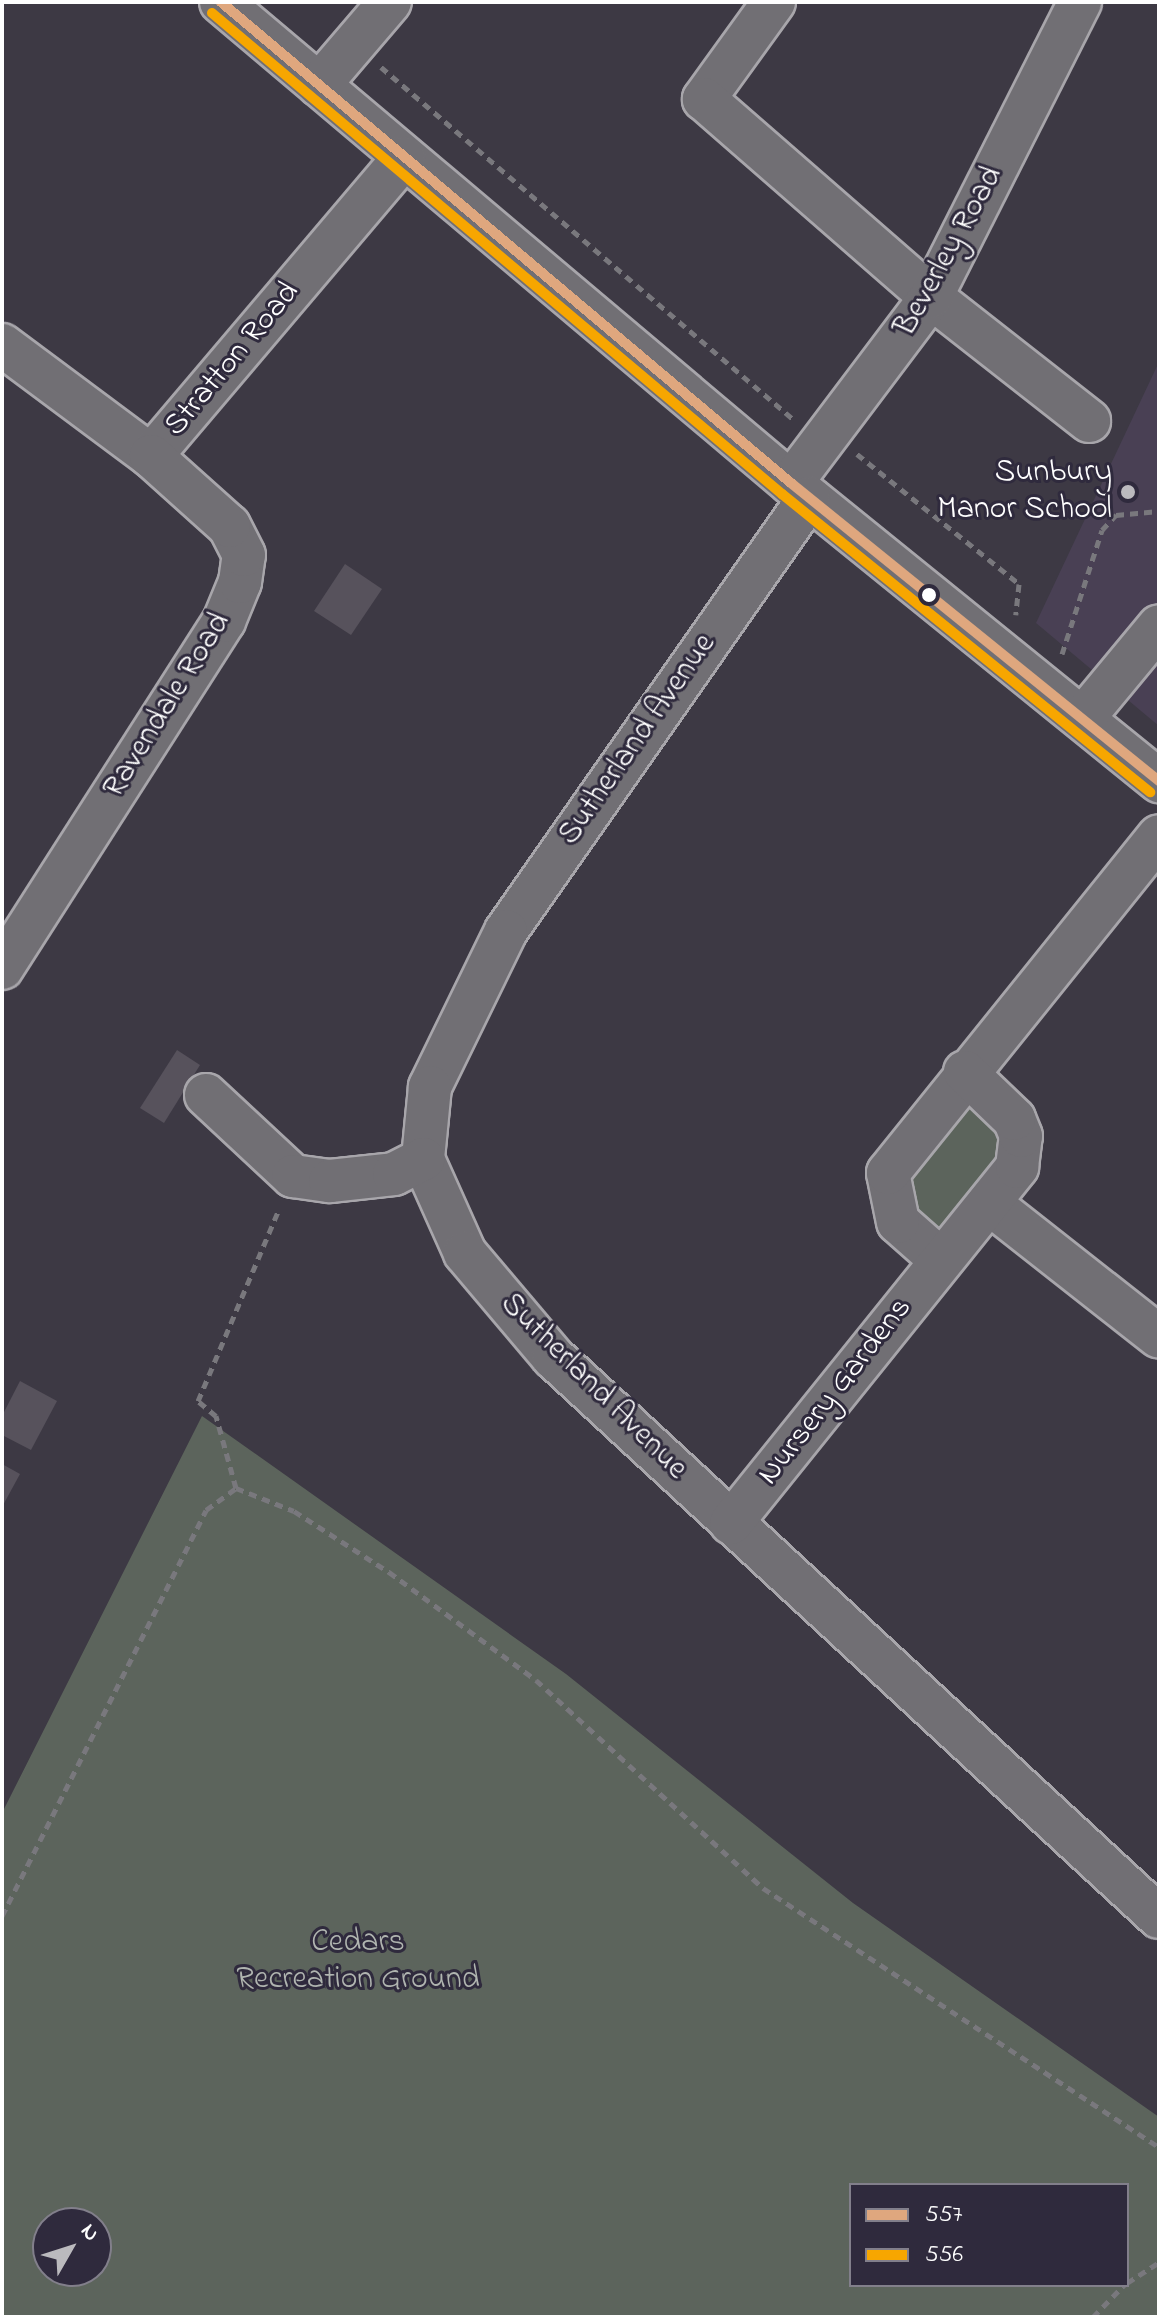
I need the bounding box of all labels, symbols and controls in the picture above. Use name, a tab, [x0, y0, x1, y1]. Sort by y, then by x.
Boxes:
street label: Beverley Road	[888, 160, 1012, 344]
street label: Stratton Road	[157, 275, 309, 445]
place label: Sunbury Manor School	[937, 455, 1112, 530]
marker: Sunbury Manor School	[1119, 483, 1137, 501]
unlabelled marker	[921, 587, 937, 603]
street label: Ravendale Road	[96, 606, 240, 806]
street label: Sutherland Avenue	[551, 627, 725, 853]
street label: Sutherland Avenue	[491, 1285, 695, 1489]
street label: Nursery Gardens	[751, 1290, 921, 1494]
park label: Cedars Recreation Ground	[236, 1925, 480, 2000]
legend	[849, 2183, 1129, 2287]
text: 557	[925, 2198, 962, 2233]
north arrow	[32, 2207, 112, 2287]
text: N	[72, 2217, 106, 2249]
text: 556	[925, 2238, 963, 2273]

